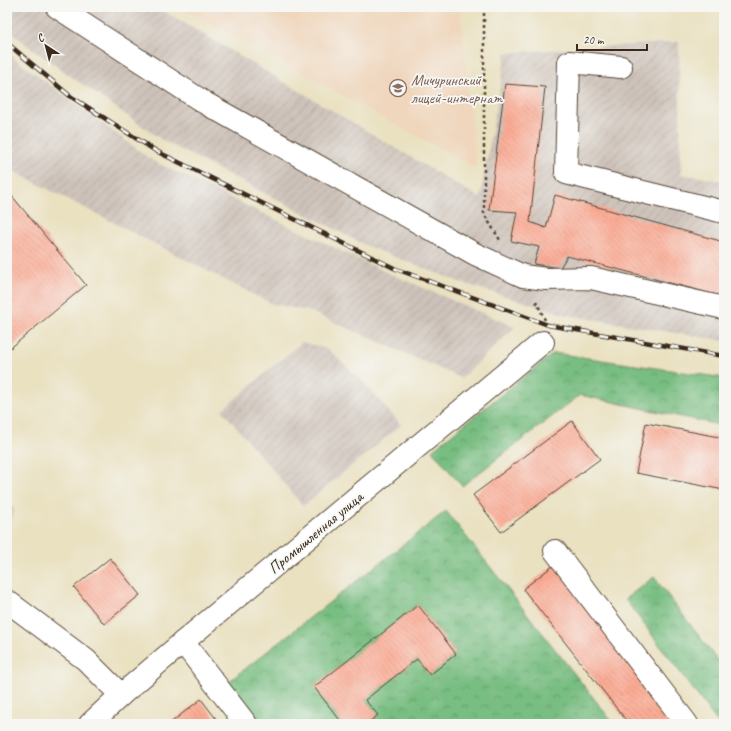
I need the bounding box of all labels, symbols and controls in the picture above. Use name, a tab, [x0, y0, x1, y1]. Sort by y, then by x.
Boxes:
north arrow	[26, 26, 66, 66]
scale bar	[577, 26, 647, 52]
text: С	[34, 30, 48, 45]
text: 20 m	[583, 32, 605, 48]
place label: Мичуринский лицей-интернат	[411, 70, 503, 108]
school or university icon: Мичуринский лицей-интернат	[388, 78, 408, 98]
street label: Промышленная улица	[264, 486, 368, 578]

